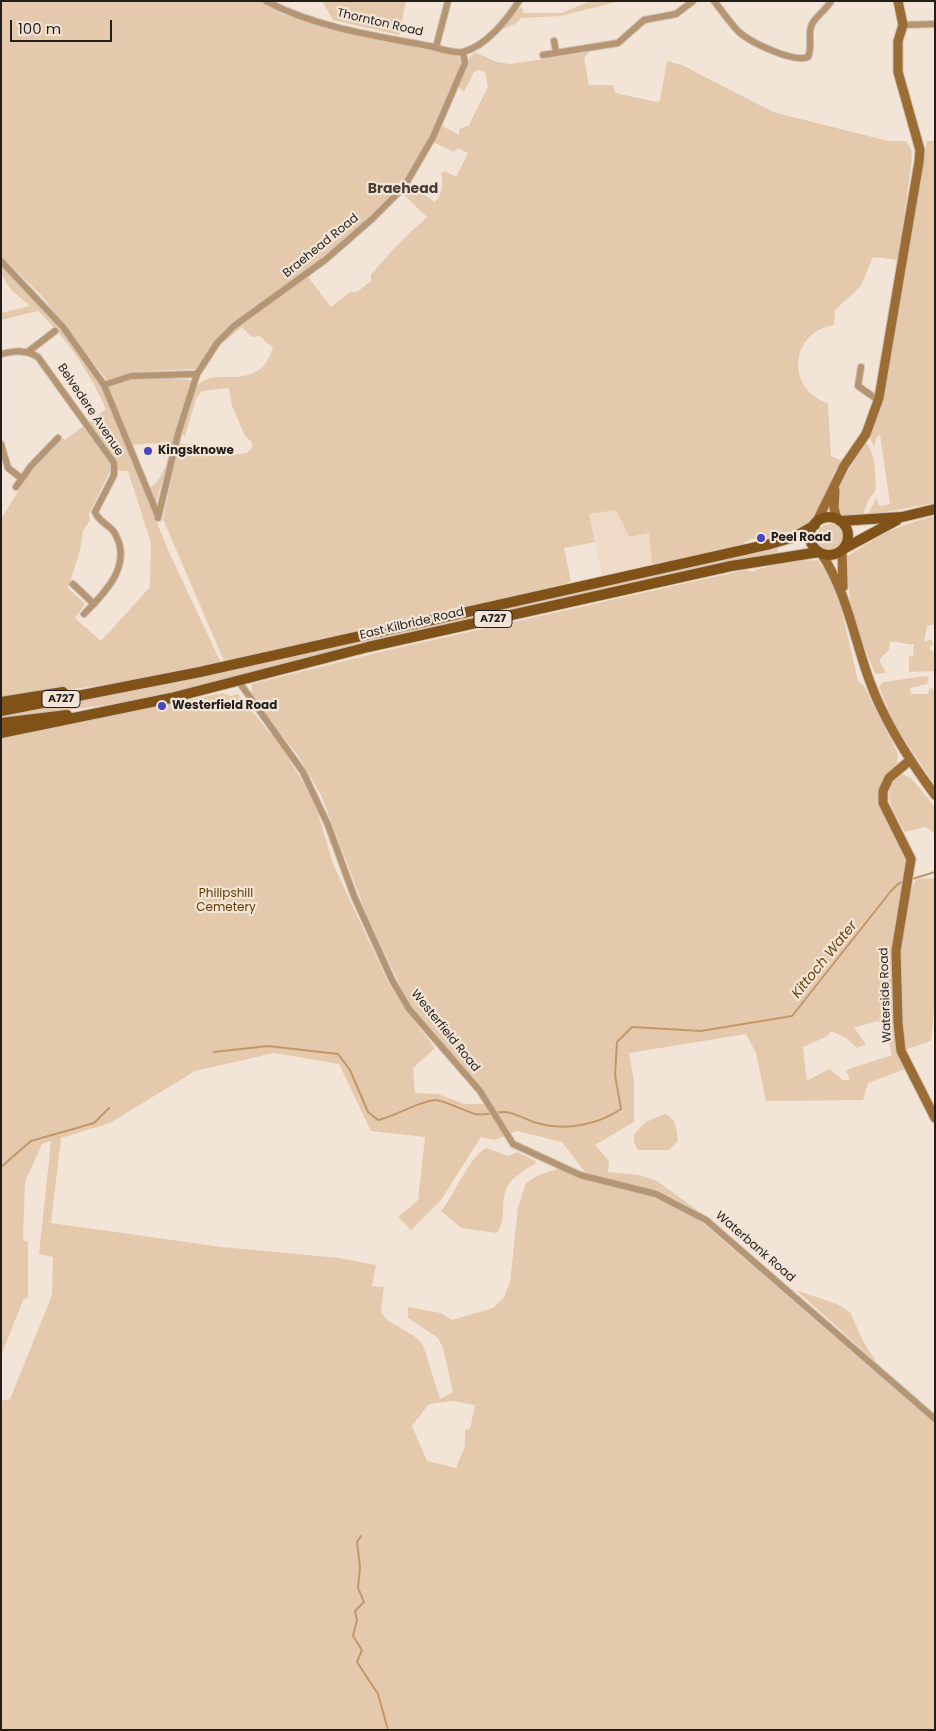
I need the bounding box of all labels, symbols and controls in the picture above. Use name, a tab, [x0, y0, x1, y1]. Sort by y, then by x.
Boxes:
street label: Thornton Road	[335, 6, 425, 40]
scale bar	[12, 10, 115, 42]
text: 100 m	[18, 18, 61, 39]
district label: Braehead	[368, 181, 438, 197]
street label: Braehead Road	[280, 211, 362, 281]
street label: Belvedere Avenue	[54, 361, 126, 459]
place label: Kingsknowe	[158, 444, 234, 458]
marker: Kingsknowe	[142, 445, 154, 457]
place label: Peel Road	[771, 531, 831, 545]
marker: Peel Road	[755, 532, 767, 544]
street label: East Kilbride Road	[358, 605, 466, 643]
road number: A727	[474, 610, 512, 628]
road number: A727	[42, 691, 80, 708]
place label: Westerfield Road	[172, 699, 277, 713]
marker: Westerfield Road	[156, 700, 168, 712]
park label: Philipshill Cemetery	[196, 887, 256, 915]
water label: Kittoch Water	[789, 918, 861, 1002]
street label: Waterside Road	[877, 947, 895, 1043]
street label: Westerfield Road	[407, 987, 483, 1075]
street label: Waterbank Road	[712, 1209, 798, 1285]

